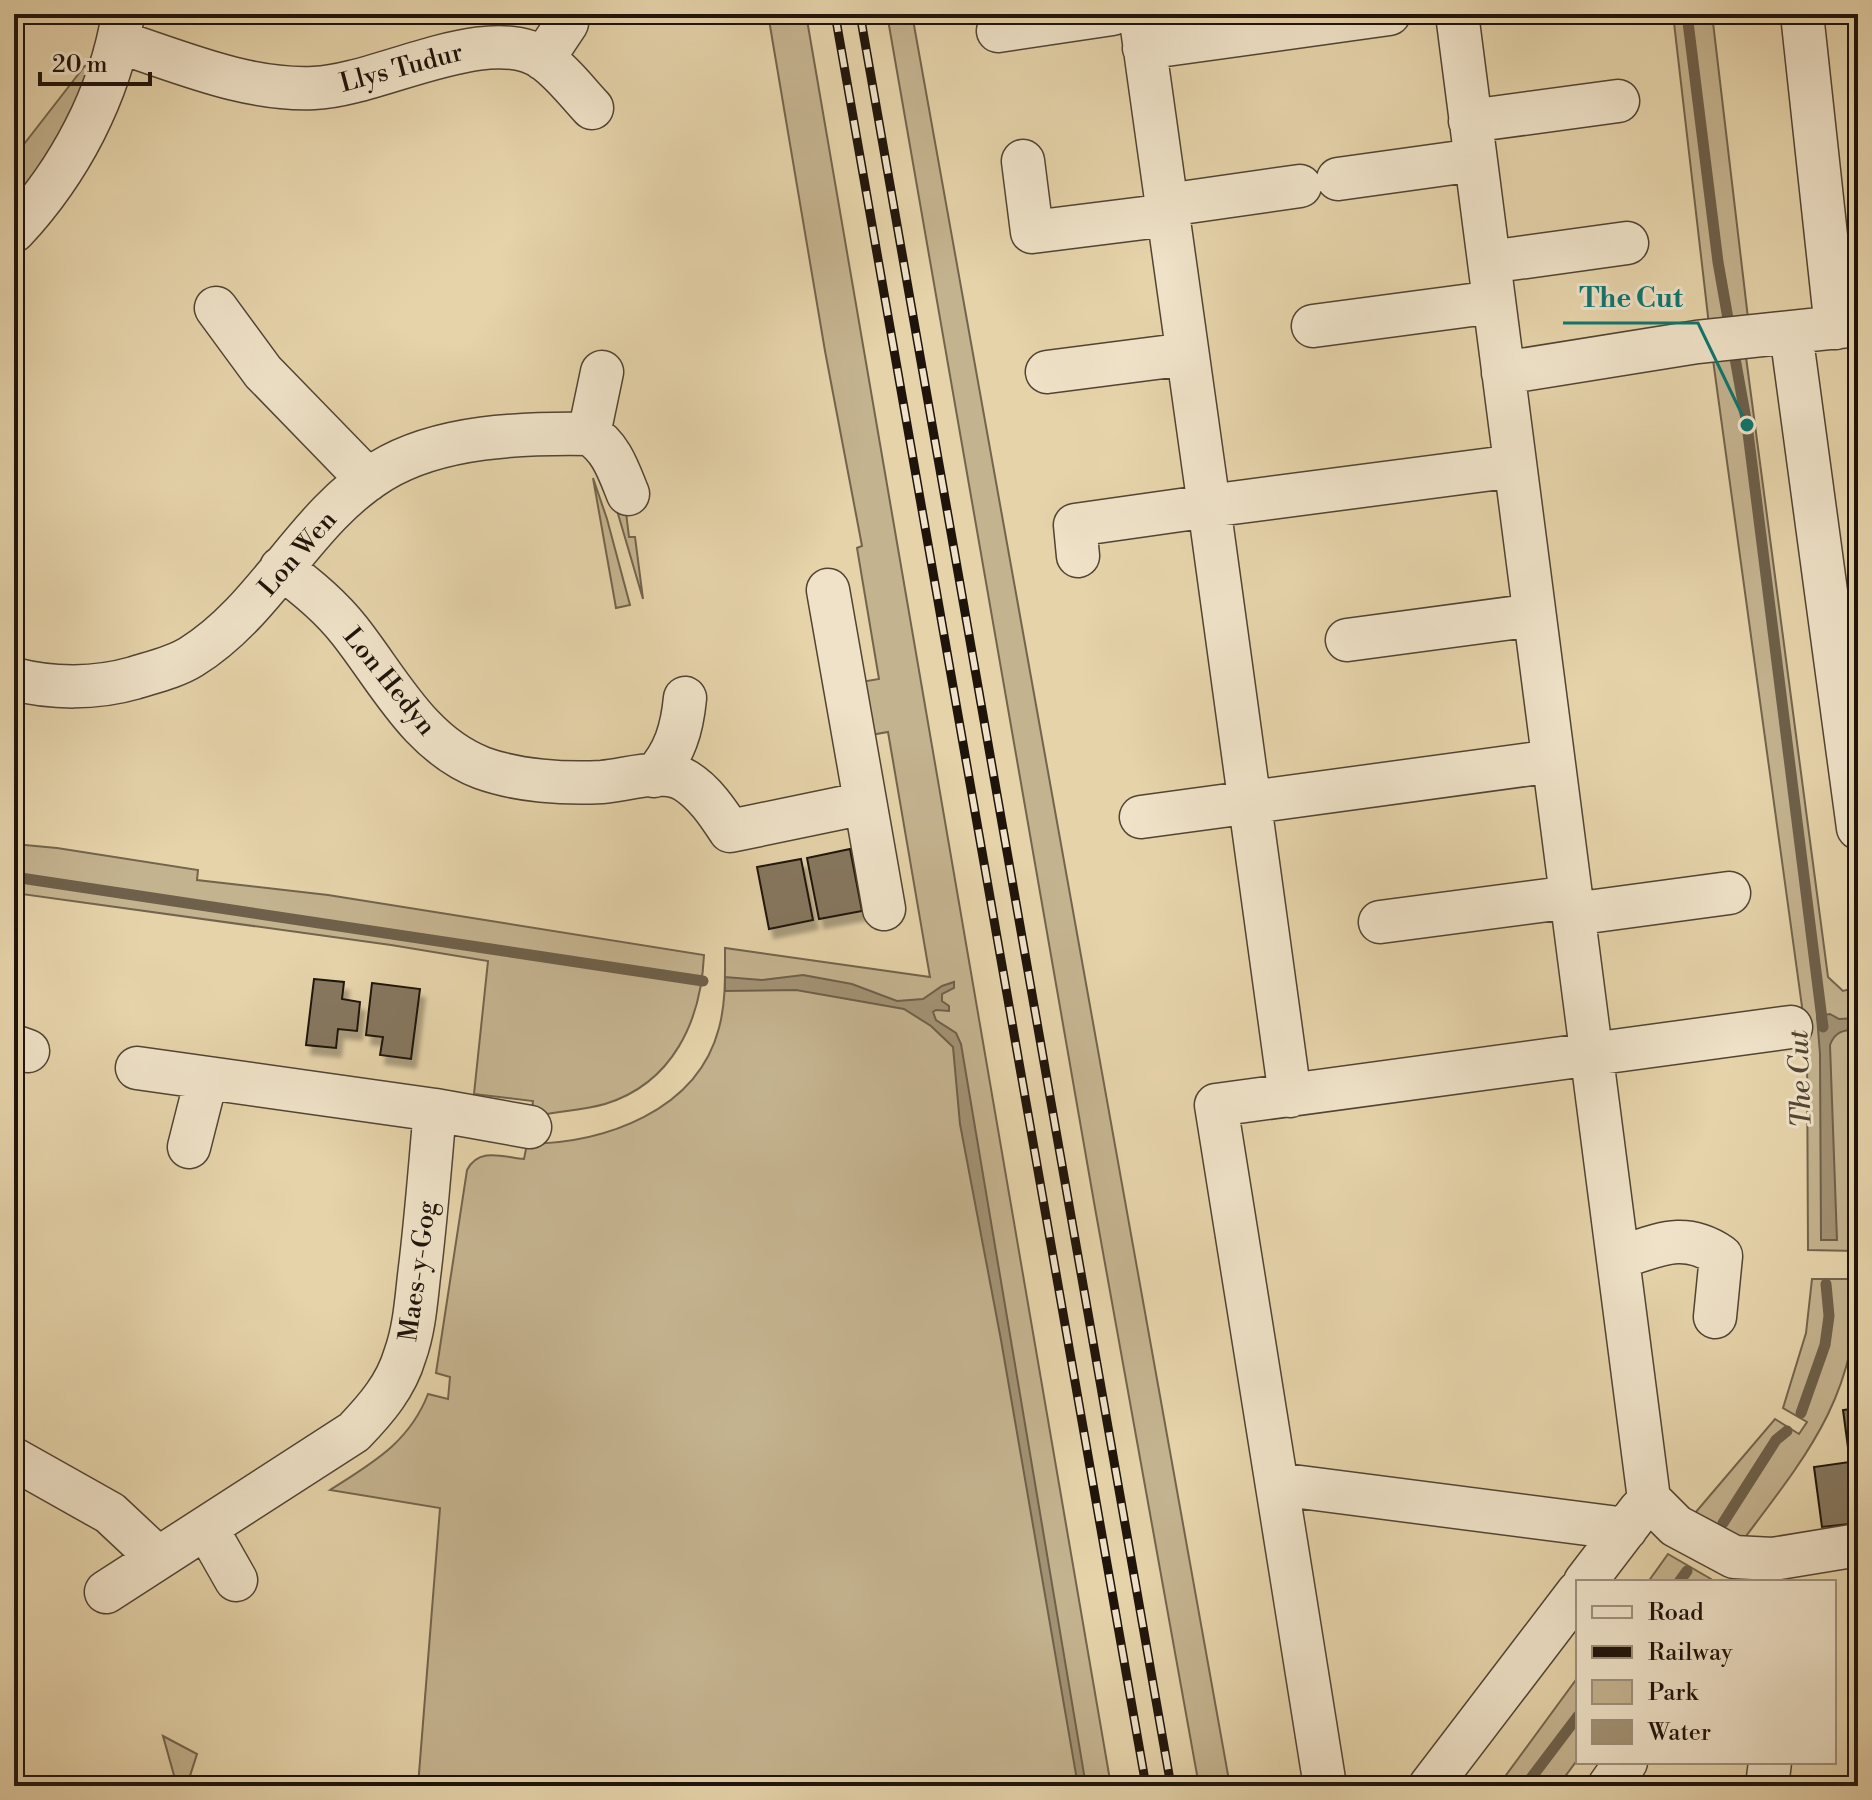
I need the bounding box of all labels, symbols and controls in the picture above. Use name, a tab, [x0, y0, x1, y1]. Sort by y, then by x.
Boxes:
scale bar	[40, 36, 150, 86]
street label: Llys Tudur	[336, 36, 466, 100]
text: 20 m	[52, 50, 108, 80]
callout: The Cut	[1563, 271, 1698, 323]
text: The Cut	[1579, 281, 1684, 316]
street label: Lon Wen	[252, 504, 344, 603]
street label: Lon Hedyn	[336, 621, 443, 742]
water label: The Cut	[1781, 1029, 1820, 1128]
street label: Maes-y-Gog	[392, 1198, 444, 1343]
legend	[1576, 1580, 1836, 1764]
text: Road	[1648, 1598, 1704, 1628]
text: Railway	[1648, 1638, 1733, 1668]
text: Park	[1648, 1678, 1699, 1708]
text: Water	[1647, 1718, 1711, 1748]

